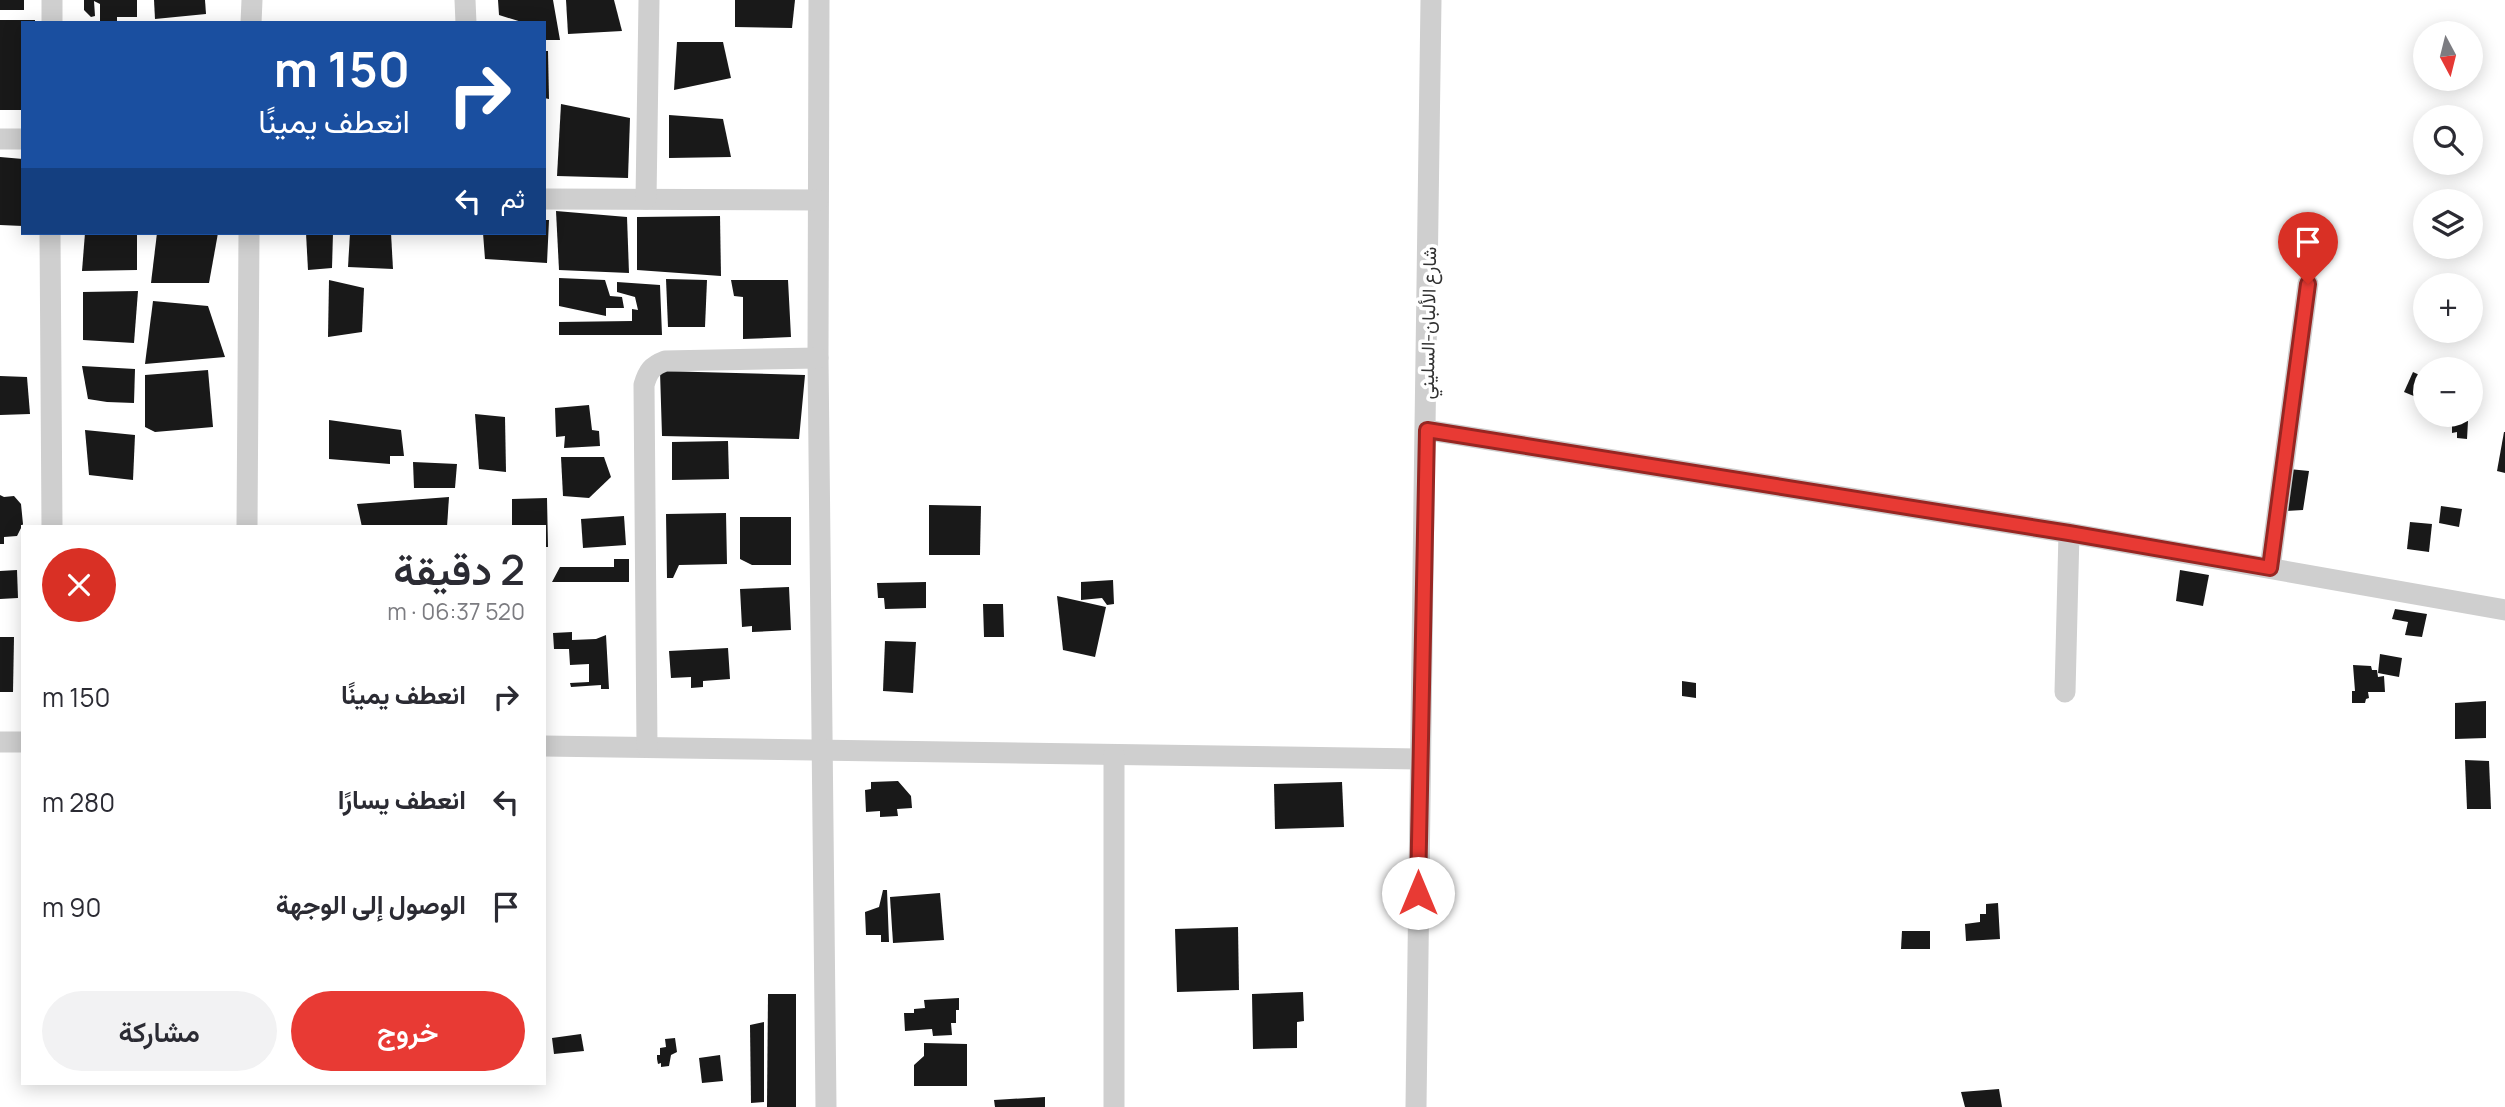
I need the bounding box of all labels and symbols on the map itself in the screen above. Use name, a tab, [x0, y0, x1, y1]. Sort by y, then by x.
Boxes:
north arrow	[2413, 21, 2483, 91]
pin	[2278, 212, 2338, 284]
street label: شارع الألبان-السليني	[1414, 246, 1445, 400]
position arrow	[1381, 856, 1455, 930]

